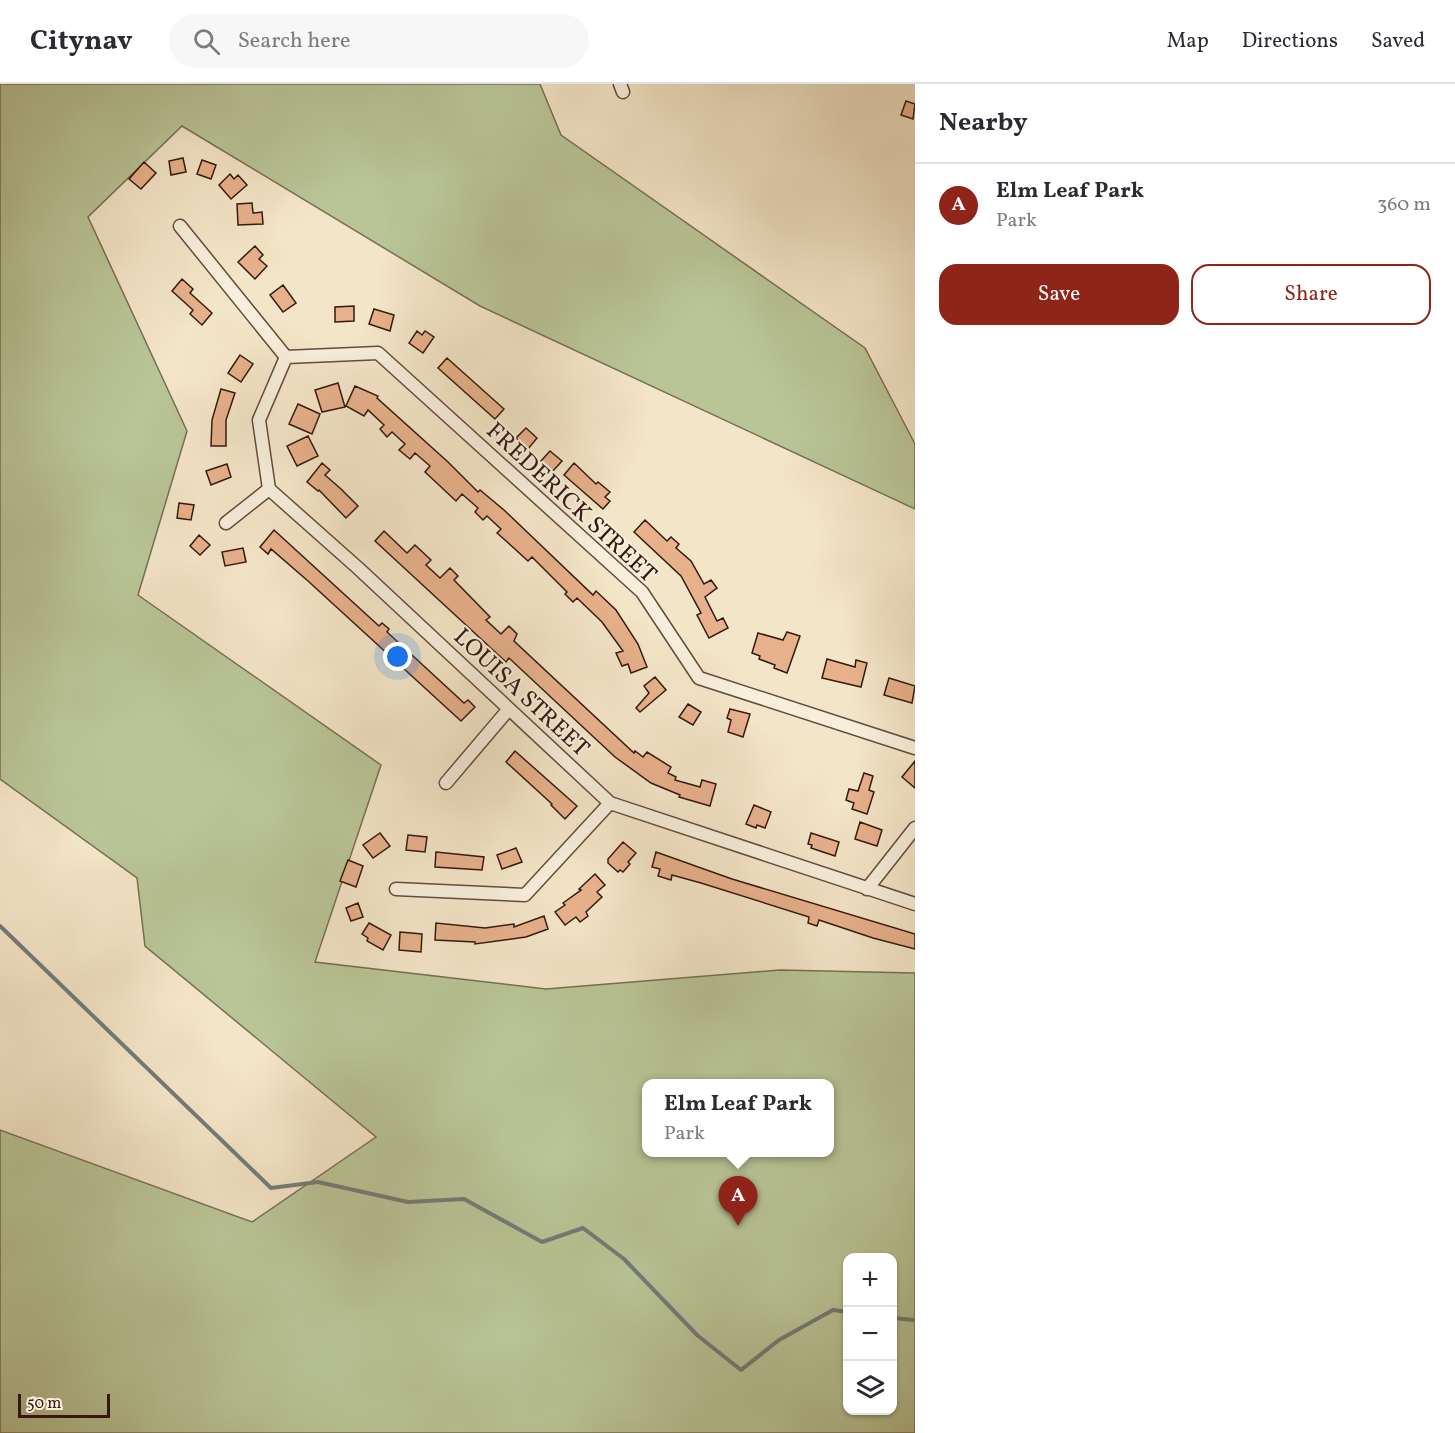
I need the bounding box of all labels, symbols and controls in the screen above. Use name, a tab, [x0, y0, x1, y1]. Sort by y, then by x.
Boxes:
search box	[169, 14, 589, 68]
text: Citynav	[30, 22, 133, 61]
icon: search	[190, 25, 223, 58]
text: Search here	[238, 26, 350, 57]
text: Map	[1167, 27, 1209, 56]
text: Directions	[1242, 27, 1338, 56]
text: Saved	[1371, 27, 1425, 56]
text: Nearby	[939, 105, 1028, 141]
text: Elm Leaf Park	[996, 176, 1144, 207]
text: A	[951, 191, 966, 219]
text: 360 m	[1377, 191, 1431, 219]
text: Park	[996, 207, 1037, 235]
button: Save	[939, 264, 1179, 325]
button: Share	[1191, 264, 1431, 325]
street label: FREDERICK STREET	[478, 415, 664, 592]
street label: LOUISA STREET	[445, 621, 596, 766]
your location	[383, 642, 412, 671]
popup	[642, 1079, 834, 1157]
text: Elm Leaf Park	[664, 1089, 812, 1120]
text: Park	[664, 1120, 705, 1148]
pin: A	[718, 1176, 758, 1226]
map controls	[843, 1253, 897, 1415]
button: +	[843, 1253, 897, 1307]
button: −	[843, 1307, 897, 1361]
button: layers	[843, 1361, 897, 1415]
scale bar	[18, 1391, 110, 1418]
text: 50 m	[27, 1393, 61, 1415]

